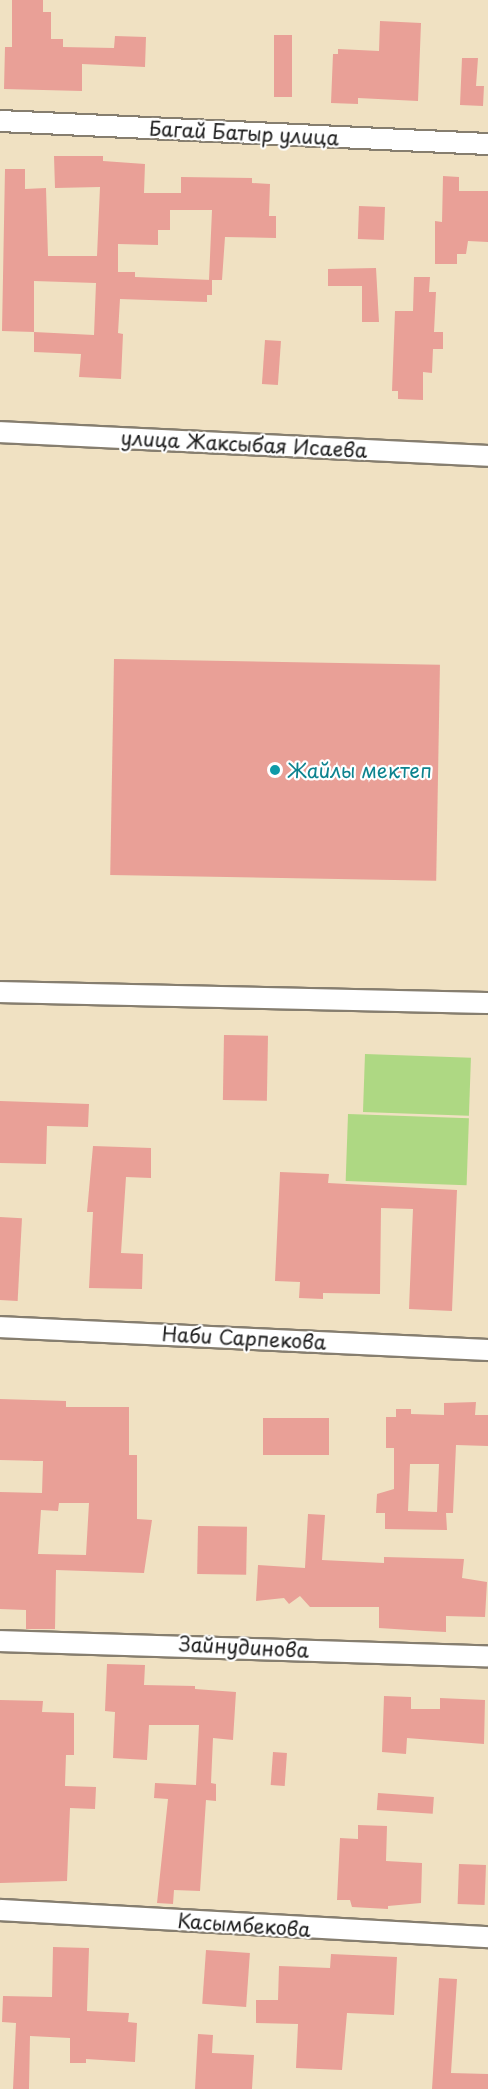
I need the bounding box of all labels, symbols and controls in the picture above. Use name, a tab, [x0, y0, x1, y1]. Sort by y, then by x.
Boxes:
street label: Багай Батыр улица	[148, 116, 340, 150]
street label: улица Жаксыбая Исаева	[120, 426, 368, 462]
place label: Жайлы мектеп	[287, 758, 433, 782]
marker: Жайлы мектеп	[268, 763, 282, 777]
street label: Наби Сарпекова	[161, 1322, 327, 1354]
street label: Зайнудинова	[178, 1632, 310, 1662]
street label: Касымбекова	[176, 1908, 312, 1942]

